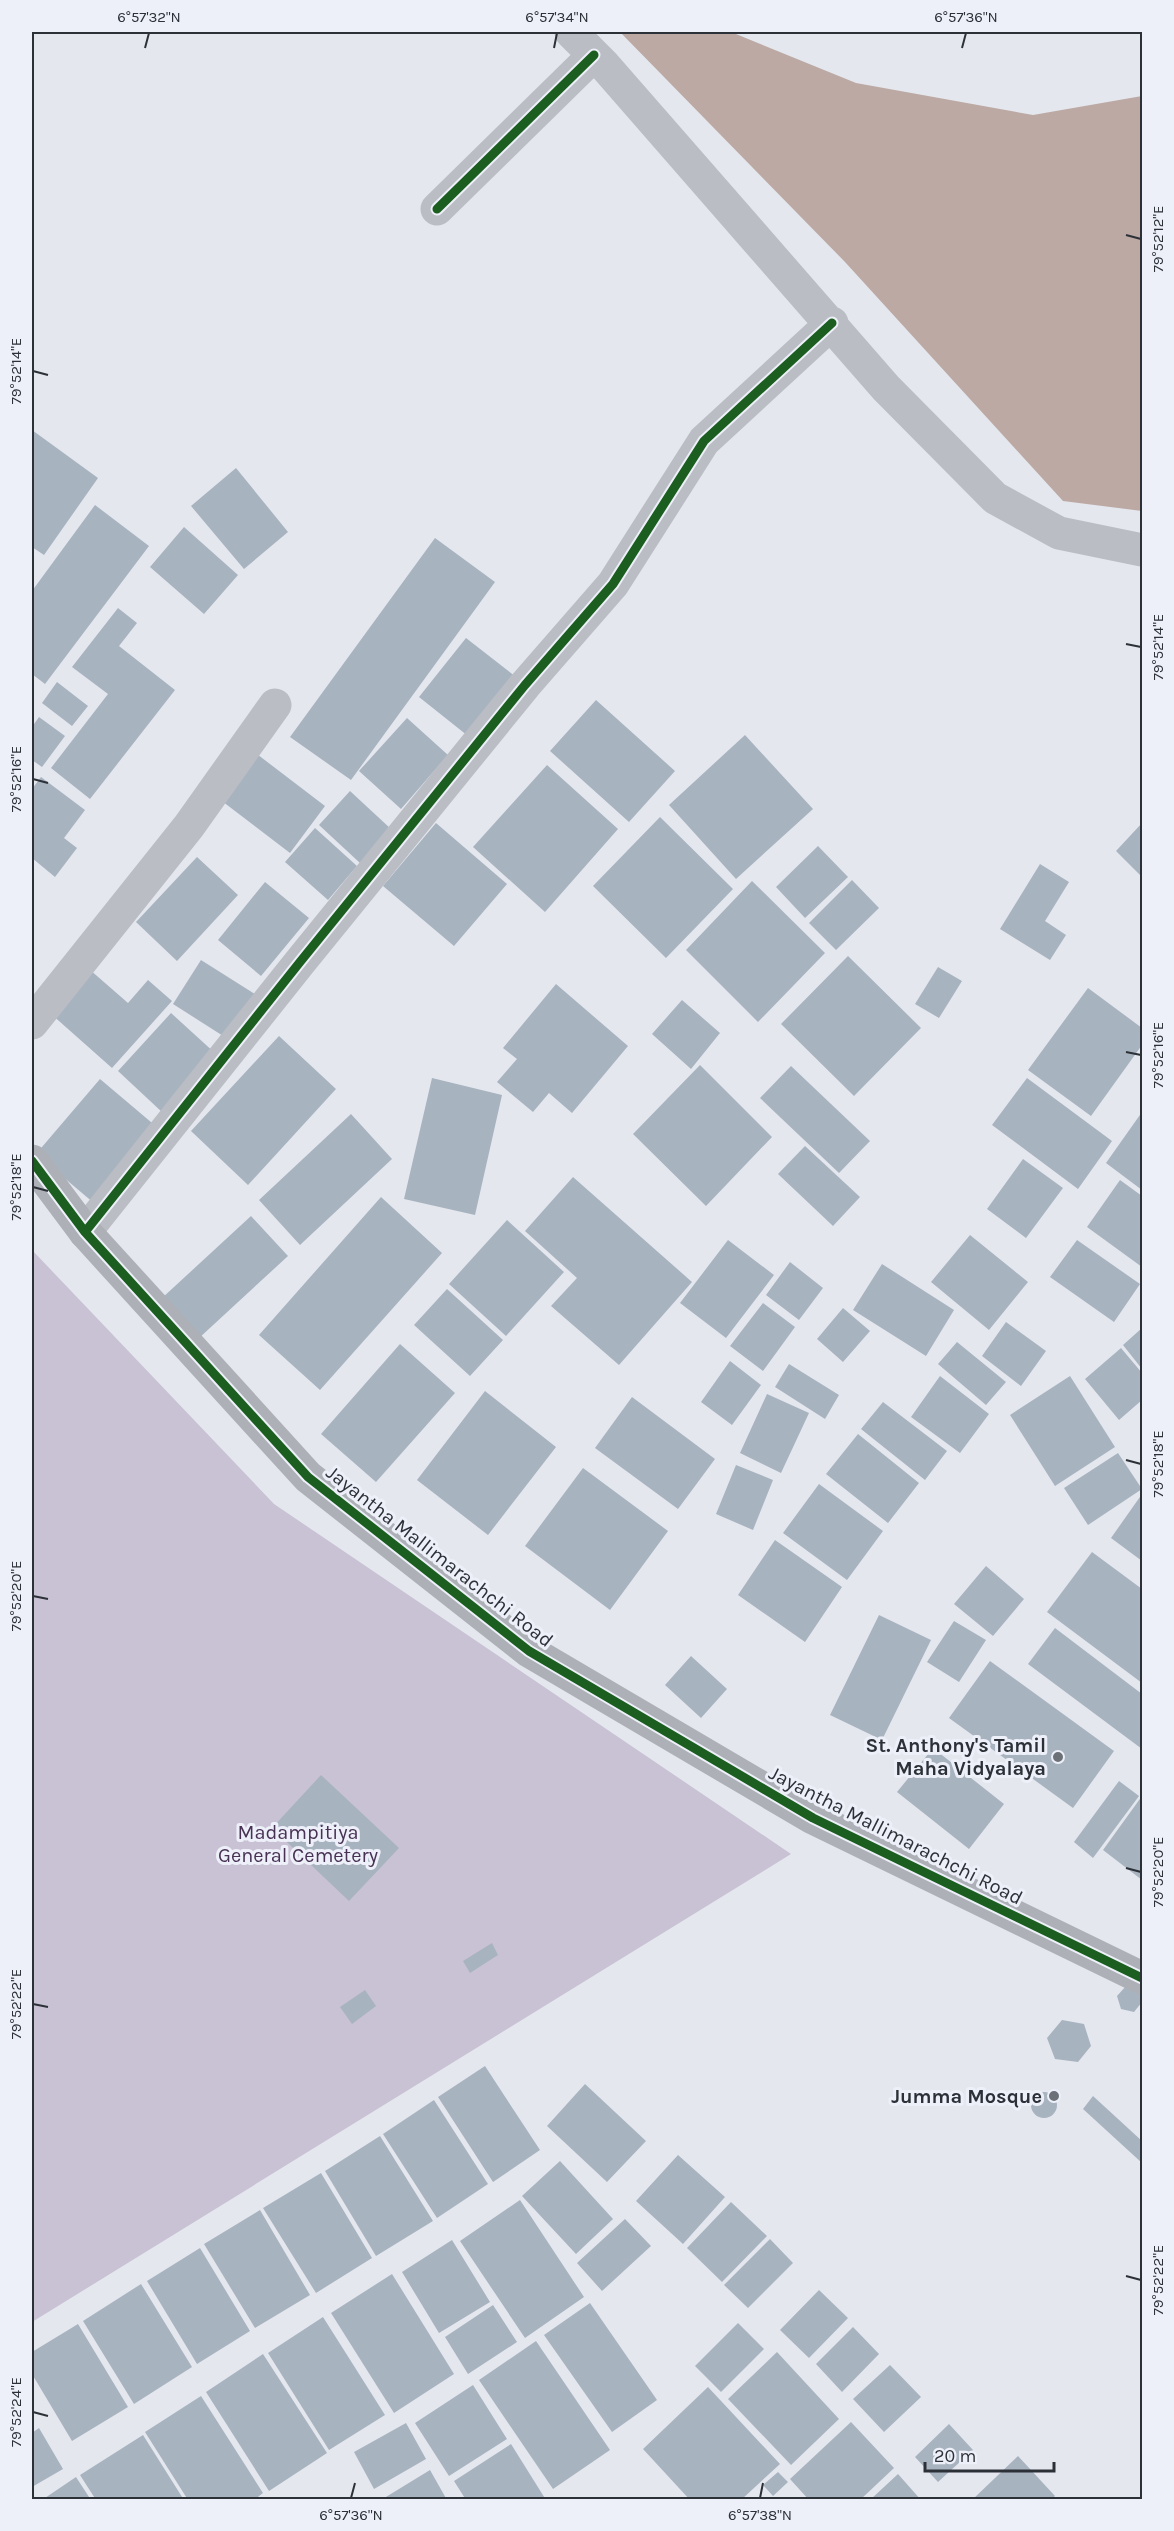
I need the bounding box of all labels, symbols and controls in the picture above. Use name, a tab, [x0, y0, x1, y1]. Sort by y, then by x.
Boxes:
text: 6°57'32"N	[117, 8, 181, 26]
text: 6°57'34"N	[525, 8, 589, 26]
text: 6°57'36"N	[934, 8, 998, 26]
text: 79°52'12"E	[1149, 206, 1167, 272]
text: 79°52'14"E	[7, 338, 25, 404]
text: 79°52'14"E	[1149, 614, 1167, 680]
text: 79°52'16"E	[7, 746, 25, 812]
text: 79°52'16"E	[1149, 1022, 1167, 1088]
text: 79°52'18"E	[7, 1153, 25, 1221]
text: 79°52'18"E	[1149, 1430, 1167, 1498]
street label: Jayantha Mallimarachchi Road	[322, 1461, 558, 1652]
text: 79°52'20"E	[7, 1561, 25, 1631]
place label: St. Anthony's Tamil Maha Vidyalaya	[866, 1734, 1046, 1780]
marker: St. Anthony's Tamil Maha Vidyalaya	[1051, 1750, 1065, 1764]
street label: Jayantha Mallimarachchi Road	[765, 1761, 1026, 1910]
park label: Madampitiya General Cemetery	[218, 1821, 378, 1867]
text: 79°52'20"E	[1149, 1837, 1167, 1907]
text: 79°52'22"E	[7, 1969, 25, 2039]
place label: Jumma Mosque	[891, 2085, 1042, 2108]
marker: Jumma Mosque	[1047, 2089, 1061, 2103]
text: 79°52'22"E	[1149, 2245, 1167, 2315]
text: 79°52'24"E	[7, 2377, 25, 2447]
scale bar	[925, 2435, 1054, 2473]
text: 20 m	[934, 2445, 976, 2467]
text: 6°57'36"N	[319, 2506, 383, 2524]
text: 6°57'38"N	[728, 2506, 792, 2524]

